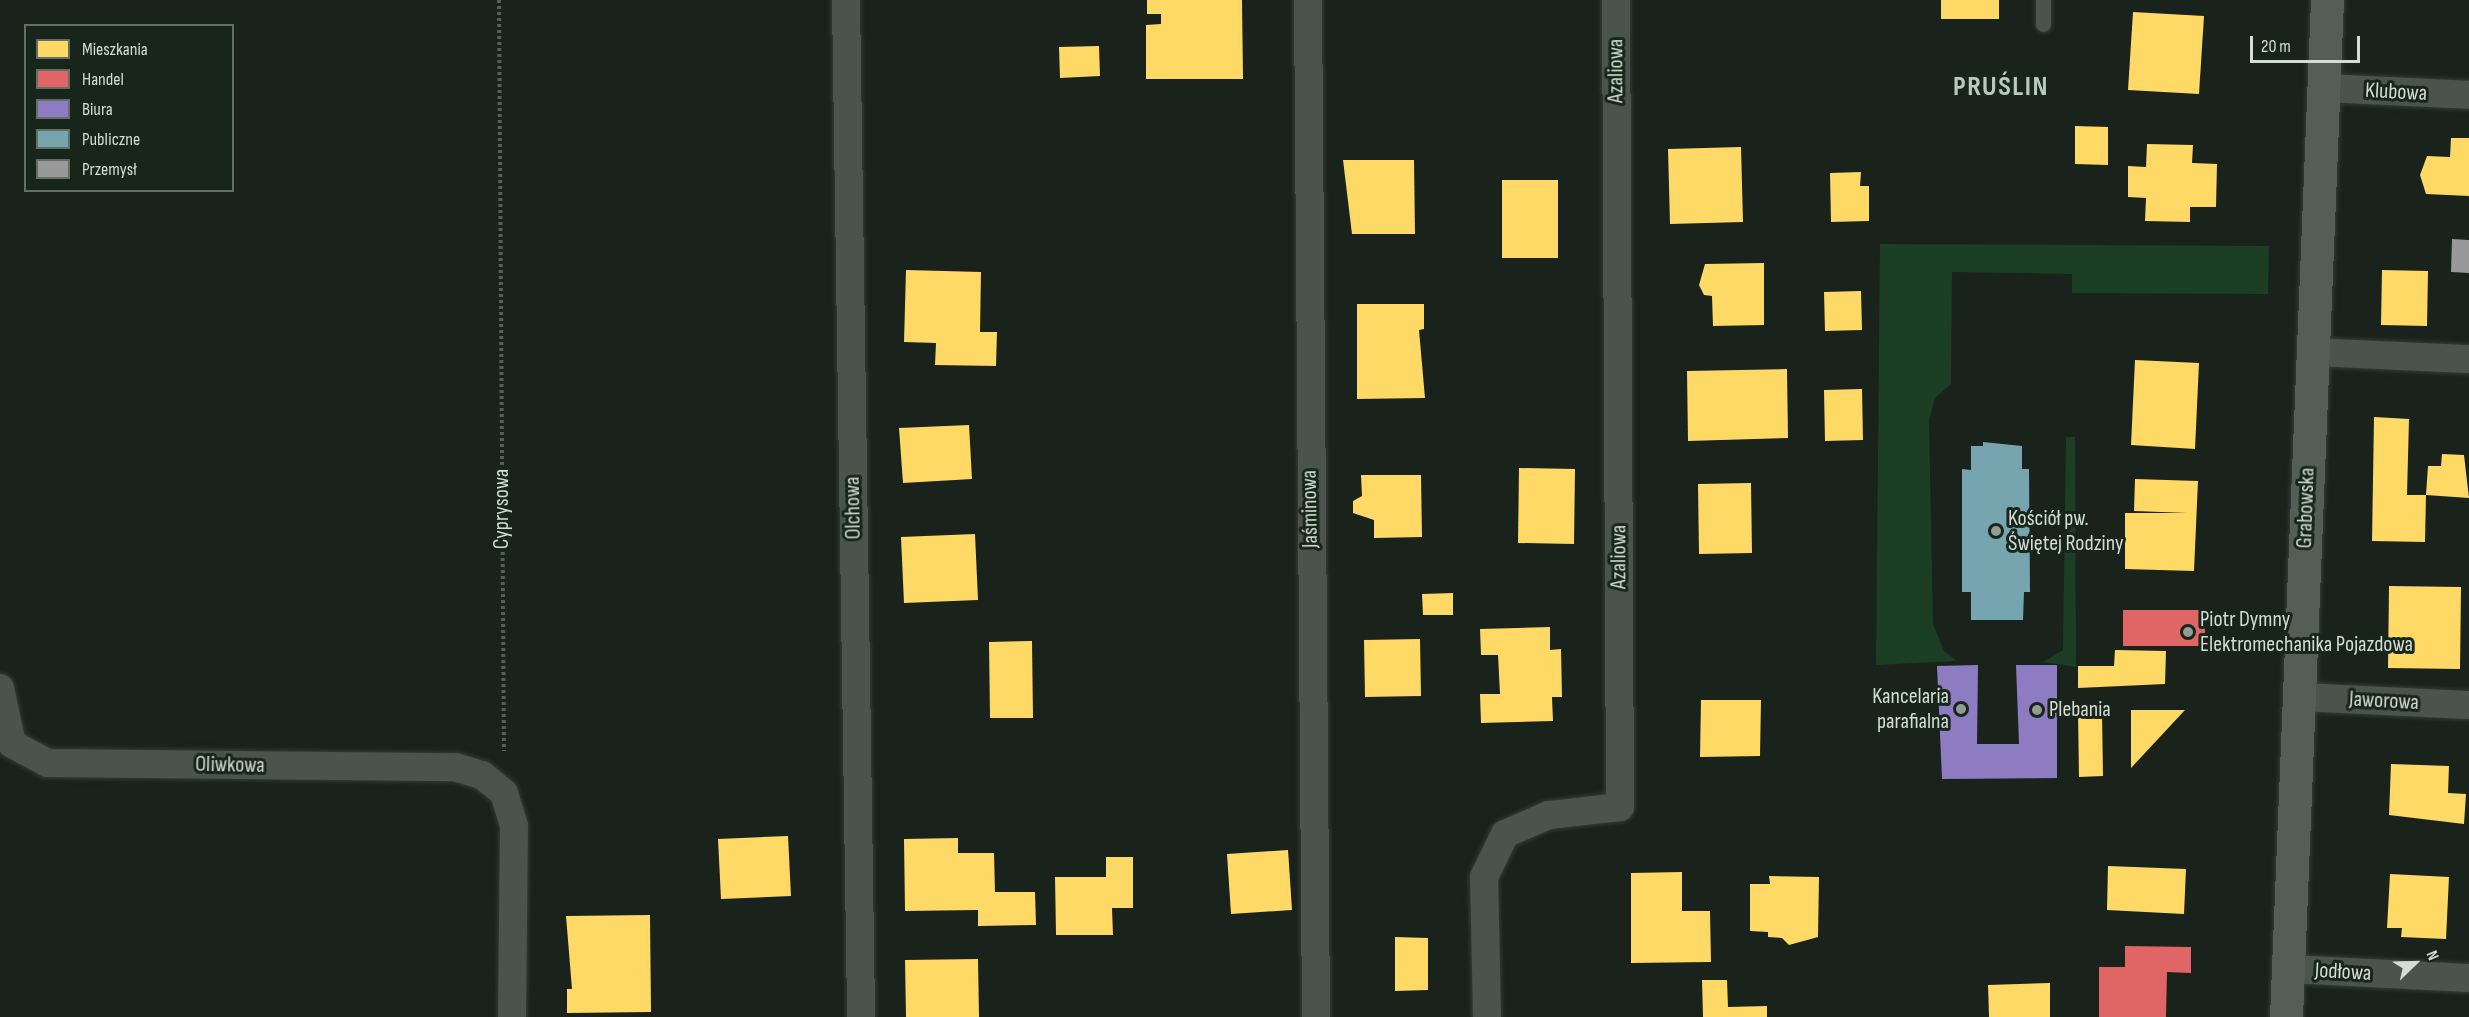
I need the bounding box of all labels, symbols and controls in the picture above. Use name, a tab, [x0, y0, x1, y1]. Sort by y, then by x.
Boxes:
legend	[24, 24, 234, 192]
scale bar	[2253, 24, 2362, 62]
text: 20 m	[2261, 36, 2291, 57]
text: Mieszkania	[82, 39, 148, 60]
street label: Azaliowa	[1603, 39, 1629, 103]
text: Handel	[82, 69, 124, 90]
district label: PRUŚLIN	[1953, 70, 2049, 104]
street label: Klubowa	[2364, 77, 2428, 107]
text: Biura	[82, 99, 113, 120]
text: Publiczne	[82, 129, 140, 150]
text: Przemysł	[82, 159, 137, 180]
street label: Grabowska	[2291, 467, 2321, 549]
street label: Cyprysowa	[489, 469, 515, 549]
street label: Jaśminowa	[1296, 470, 1324, 548]
street label: Olchowa	[839, 476, 867, 540]
place label: Kościół pw. Świętej Rodziny	[2008, 505, 2123, 556]
marker: Kościół pw. Świętej Rodziny	[1989, 524, 2003, 538]
street label: Azaliowa	[1606, 525, 1632, 589]
place label: Piotr Dymny Elektromechanika Pojazdowa	[2200, 606, 2413, 658]
marker: Piotr Dymny Elektromechanika Pojazdowa	[2181, 625, 2195, 639]
place label: Kancelaria parafialna	[1872, 683, 1949, 734]
street label: Jaworowa	[2348, 686, 2420, 716]
place label: Plebania	[2049, 697, 2111, 723]
marker: Kancelaria parafialna	[1954, 702, 1968, 716]
marker: Plebania	[2030, 703, 2044, 717]
street label: Oliwkowa	[195, 751, 265, 779]
north arrow	[2385, 933, 2445, 993]
text: N	[2422, 948, 2442, 963]
street label: Jodłowa	[2314, 957, 2372, 987]

